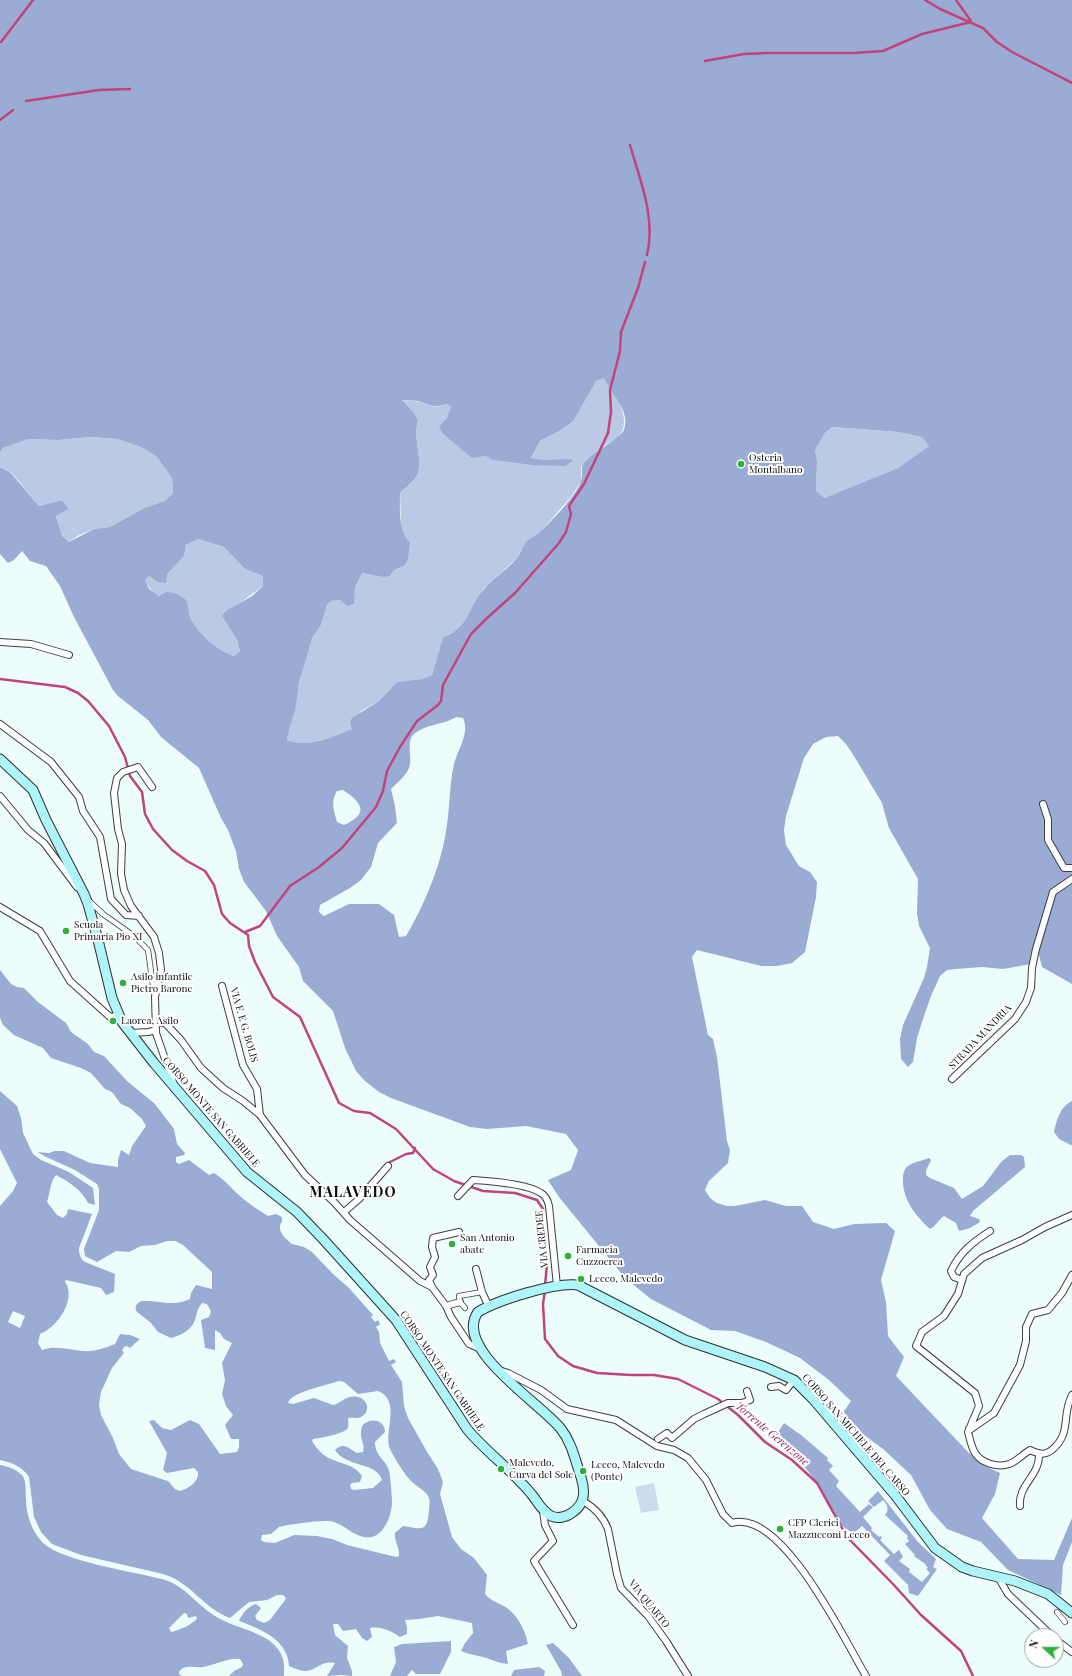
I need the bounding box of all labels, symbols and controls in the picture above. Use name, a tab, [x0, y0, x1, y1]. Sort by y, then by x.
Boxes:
place label: Osteria Montalbano	[749, 452, 802, 476]
marker: Osteria Montalbano	[736, 459, 746, 469]
place label: Scuola Primaria Pio XI	[74, 919, 142, 942]
marker: Scuola Primaria Pio XI	[61, 926, 71, 936]
place label: Asilo infantile Pietro Barone	[131, 971, 193, 994]
marker: Asilo infantile Pietro Barone	[118, 978, 128, 988]
street label: VIA F. E G. BOLIS	[228, 986, 260, 1064]
street label: STRADA MANDRIA	[946, 1002, 1014, 1072]
place label: Laorca, Asilo	[121, 1015, 178, 1027]
marker: Laorca, Asilo	[108, 1016, 118, 1026]
street label: CORSO MONTE SAN GABRIELE	[160, 1054, 262, 1170]
district label: MALAVEDO	[309, 1185, 397, 1201]
street label: VIA CREDEE	[533, 1210, 551, 1268]
place label: San Antonio abate	[460, 1232, 515, 1256]
marker: San Antonio abate	[447, 1239, 457, 1249]
place label: Farmacia Cuzzocrea	[576, 1244, 623, 1268]
marker: Farmacia Cuzzocrea	[563, 1251, 573, 1261]
place label: Lecco, Malevedo	[589, 1273, 663, 1285]
marker: Lecco, Malevedo	[576, 1274, 586, 1284]
street label: CORSO MONTE SAN GABRIELE	[397, 1309, 487, 1433]
street label: CORSO SAN MICHELE DEL CARSO	[800, 1371, 912, 1499]
water label: Torrente Gerenzone	[732, 1399, 812, 1469]
place label: Malevedo, Curva del Sole	[509, 1457, 573, 1480]
place label: Lecco, Malevedo (Ponte)	[591, 1459, 665, 1482]
marker: Malevedo, Curva del Sole	[496, 1464, 506, 1474]
marker: Lecco, Malevedo (Ponte)	[578, 1466, 588, 1476]
place label: CFP Clerici Mazzucconi Lecco	[788, 1517, 870, 1540]
marker: CFP Clerici Mazzucconi Lecco	[775, 1524, 785, 1534]
street label: VIA QUARTO	[626, 1577, 672, 1631]
north arrow	[1024, 1628, 1064, 1668]
text: N	[1025, 1637, 1042, 1650]

